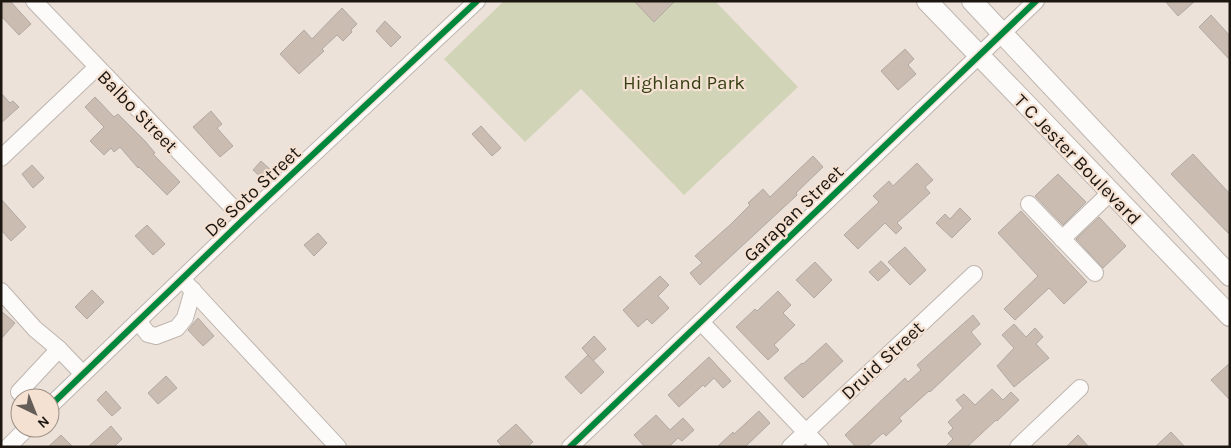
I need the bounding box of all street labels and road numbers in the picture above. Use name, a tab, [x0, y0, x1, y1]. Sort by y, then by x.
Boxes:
street label: Balbo Street	[93, 66, 182, 157]
street label: T C Jester Boulevard	[1009, 90, 1145, 229]
street label: De Soto Street	[200, 142, 305, 242]
street label: Garapan Street	[739, 161, 848, 267]
street label: Druid Street	[837, 317, 928, 404]

